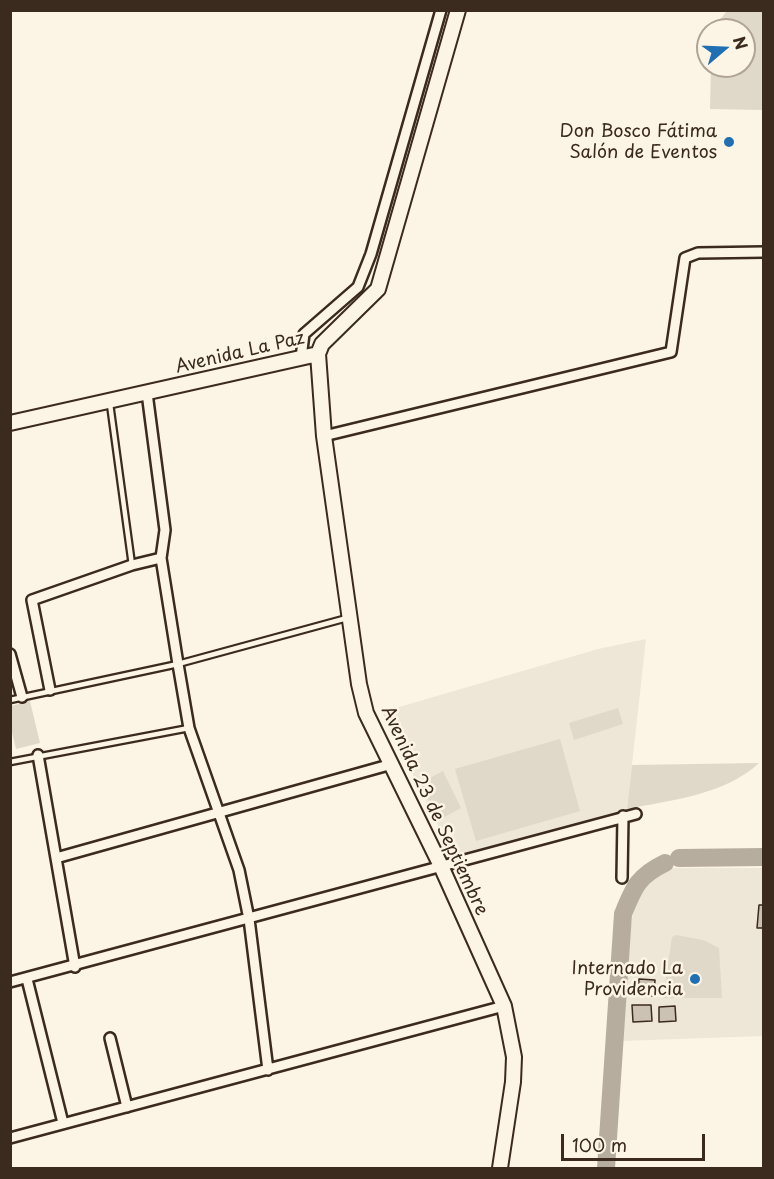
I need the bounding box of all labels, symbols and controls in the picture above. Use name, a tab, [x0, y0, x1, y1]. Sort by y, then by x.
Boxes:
north arrow	[696, 18, 756, 78]
text: N	[728, 33, 755, 53]
place label: Don Bosco Fátima Salón de Eventos	[560, 121, 717, 164]
marker: Don Bosco Fátima Salón de Eventos	[722, 135, 736, 149]
street label: Avenida La Paz	[173, 328, 307, 378]
street label: Avenida 23 de Septiembre	[376, 703, 492, 919]
place label: Internado La Providencia	[571, 958, 683, 1000]
marker: Internado La Providencia	[688, 972, 702, 986]
scale bar	[564, 1122, 708, 1160]
text: 100 m	[572, 1131, 627, 1158]

